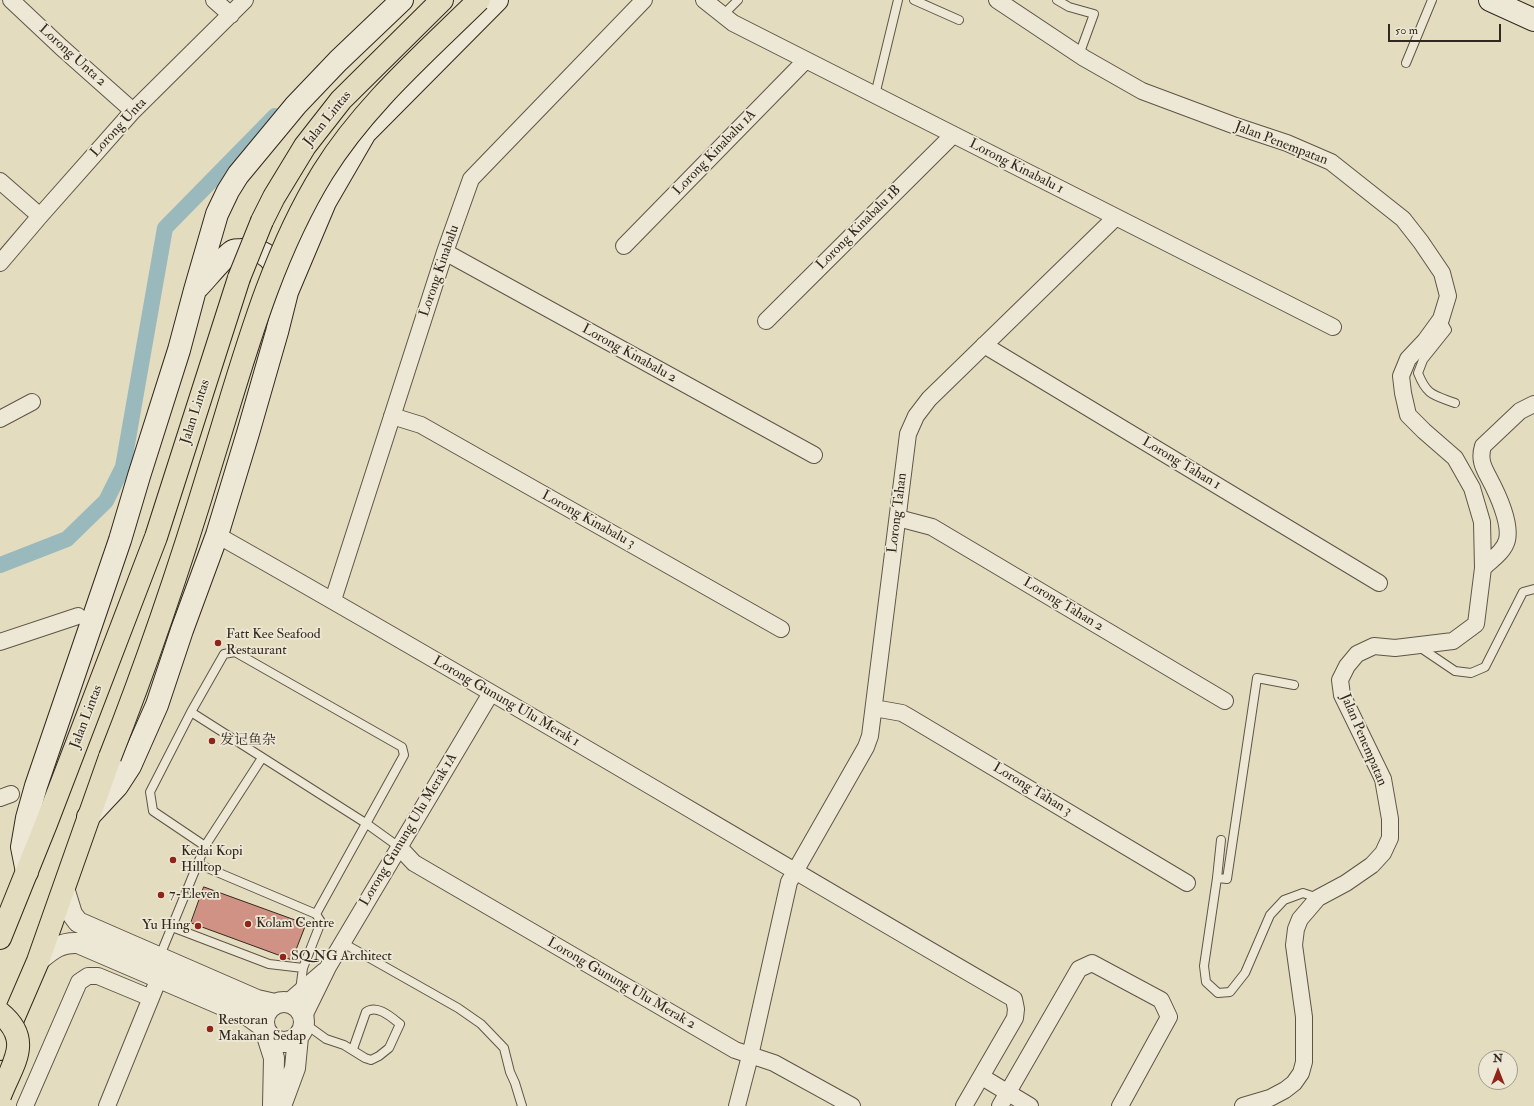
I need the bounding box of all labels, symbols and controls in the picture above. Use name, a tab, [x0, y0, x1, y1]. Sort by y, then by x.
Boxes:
scale bar	[1390, 16, 1503, 42]
street label: Lorong Unta 2	[35, 21, 109, 91]
text: 50 m	[1395, 23, 1418, 38]
street label: Jalan Lintas	[300, 88, 356, 150]
street label: Lorong Unta	[87, 95, 151, 161]
street label: Lorong Kinabalu 1A	[670, 107, 760, 199]
street label: Jalan Penempatan	[1232, 119, 1330, 169]
street label: Lorong Kinabalu 1	[966, 136, 1066, 198]
street label: Lorong Kinabalu 1B	[813, 182, 905, 274]
street label: Lorong Kinabalu	[416, 223, 464, 319]
street label: Lorong Kinabalu 2	[579, 321, 679, 387]
street label: Jalan Lintas	[178, 378, 214, 446]
street label: Lorong Tahan 1	[1139, 434, 1223, 494]
street label: Lorong Tahan	[885, 472, 911, 554]
street label: Lorong Kinabalu 3	[538, 487, 638, 553]
street label: Lorong Tahan 2	[1020, 574, 1106, 636]
place label: Fatt Kee Seafood Restaurant	[226, 627, 321, 660]
marker: Fatt Kee Seafood Restaurant	[213, 638, 223, 648]
street label: Lorong Gunung Ulu Merak 1	[430, 653, 582, 751]
street label: Jalan Lintas	[67, 683, 107, 751]
street label: Jalan Penempatan	[1336, 691, 1390, 789]
place label: 发记鱼杂	[220, 733, 276, 749]
marker: 发记鱼杂	[207, 736, 217, 746]
street label: Lorong Gunung Ulu Merak 1A	[357, 750, 461, 910]
street label: Lorong Tahan 3	[989, 760, 1075, 820]
place label: Kedai Kopi Hilltop	[181, 844, 243, 876]
marker: Kedai Kopi Hilltop	[168, 855, 178, 865]
place label: 7-Eleven	[169, 887, 220, 903]
marker: 7-Eleven	[156, 890, 166, 900]
place label: Kolam Centre	[256, 916, 334, 932]
place label: Yu Hing	[142, 918, 190, 934]
marker: Kolam Centre	[243, 919, 253, 929]
marker: Yu Hing	[193, 921, 203, 931]
street label: Lorong Gunung Ulu Merak 2	[544, 935, 698, 1033]
place label: SQ NG Architect	[291, 949, 392, 965]
marker: SQ NG Architect	[278, 952, 288, 962]
place label: Restoran Makanan Sedap	[218, 1013, 306, 1046]
marker: Restoran Makanan Sedap	[205, 1024, 215, 1034]
north arrow	[1478, 1050, 1518, 1090]
text: N	[1493, 1052, 1503, 1065]

